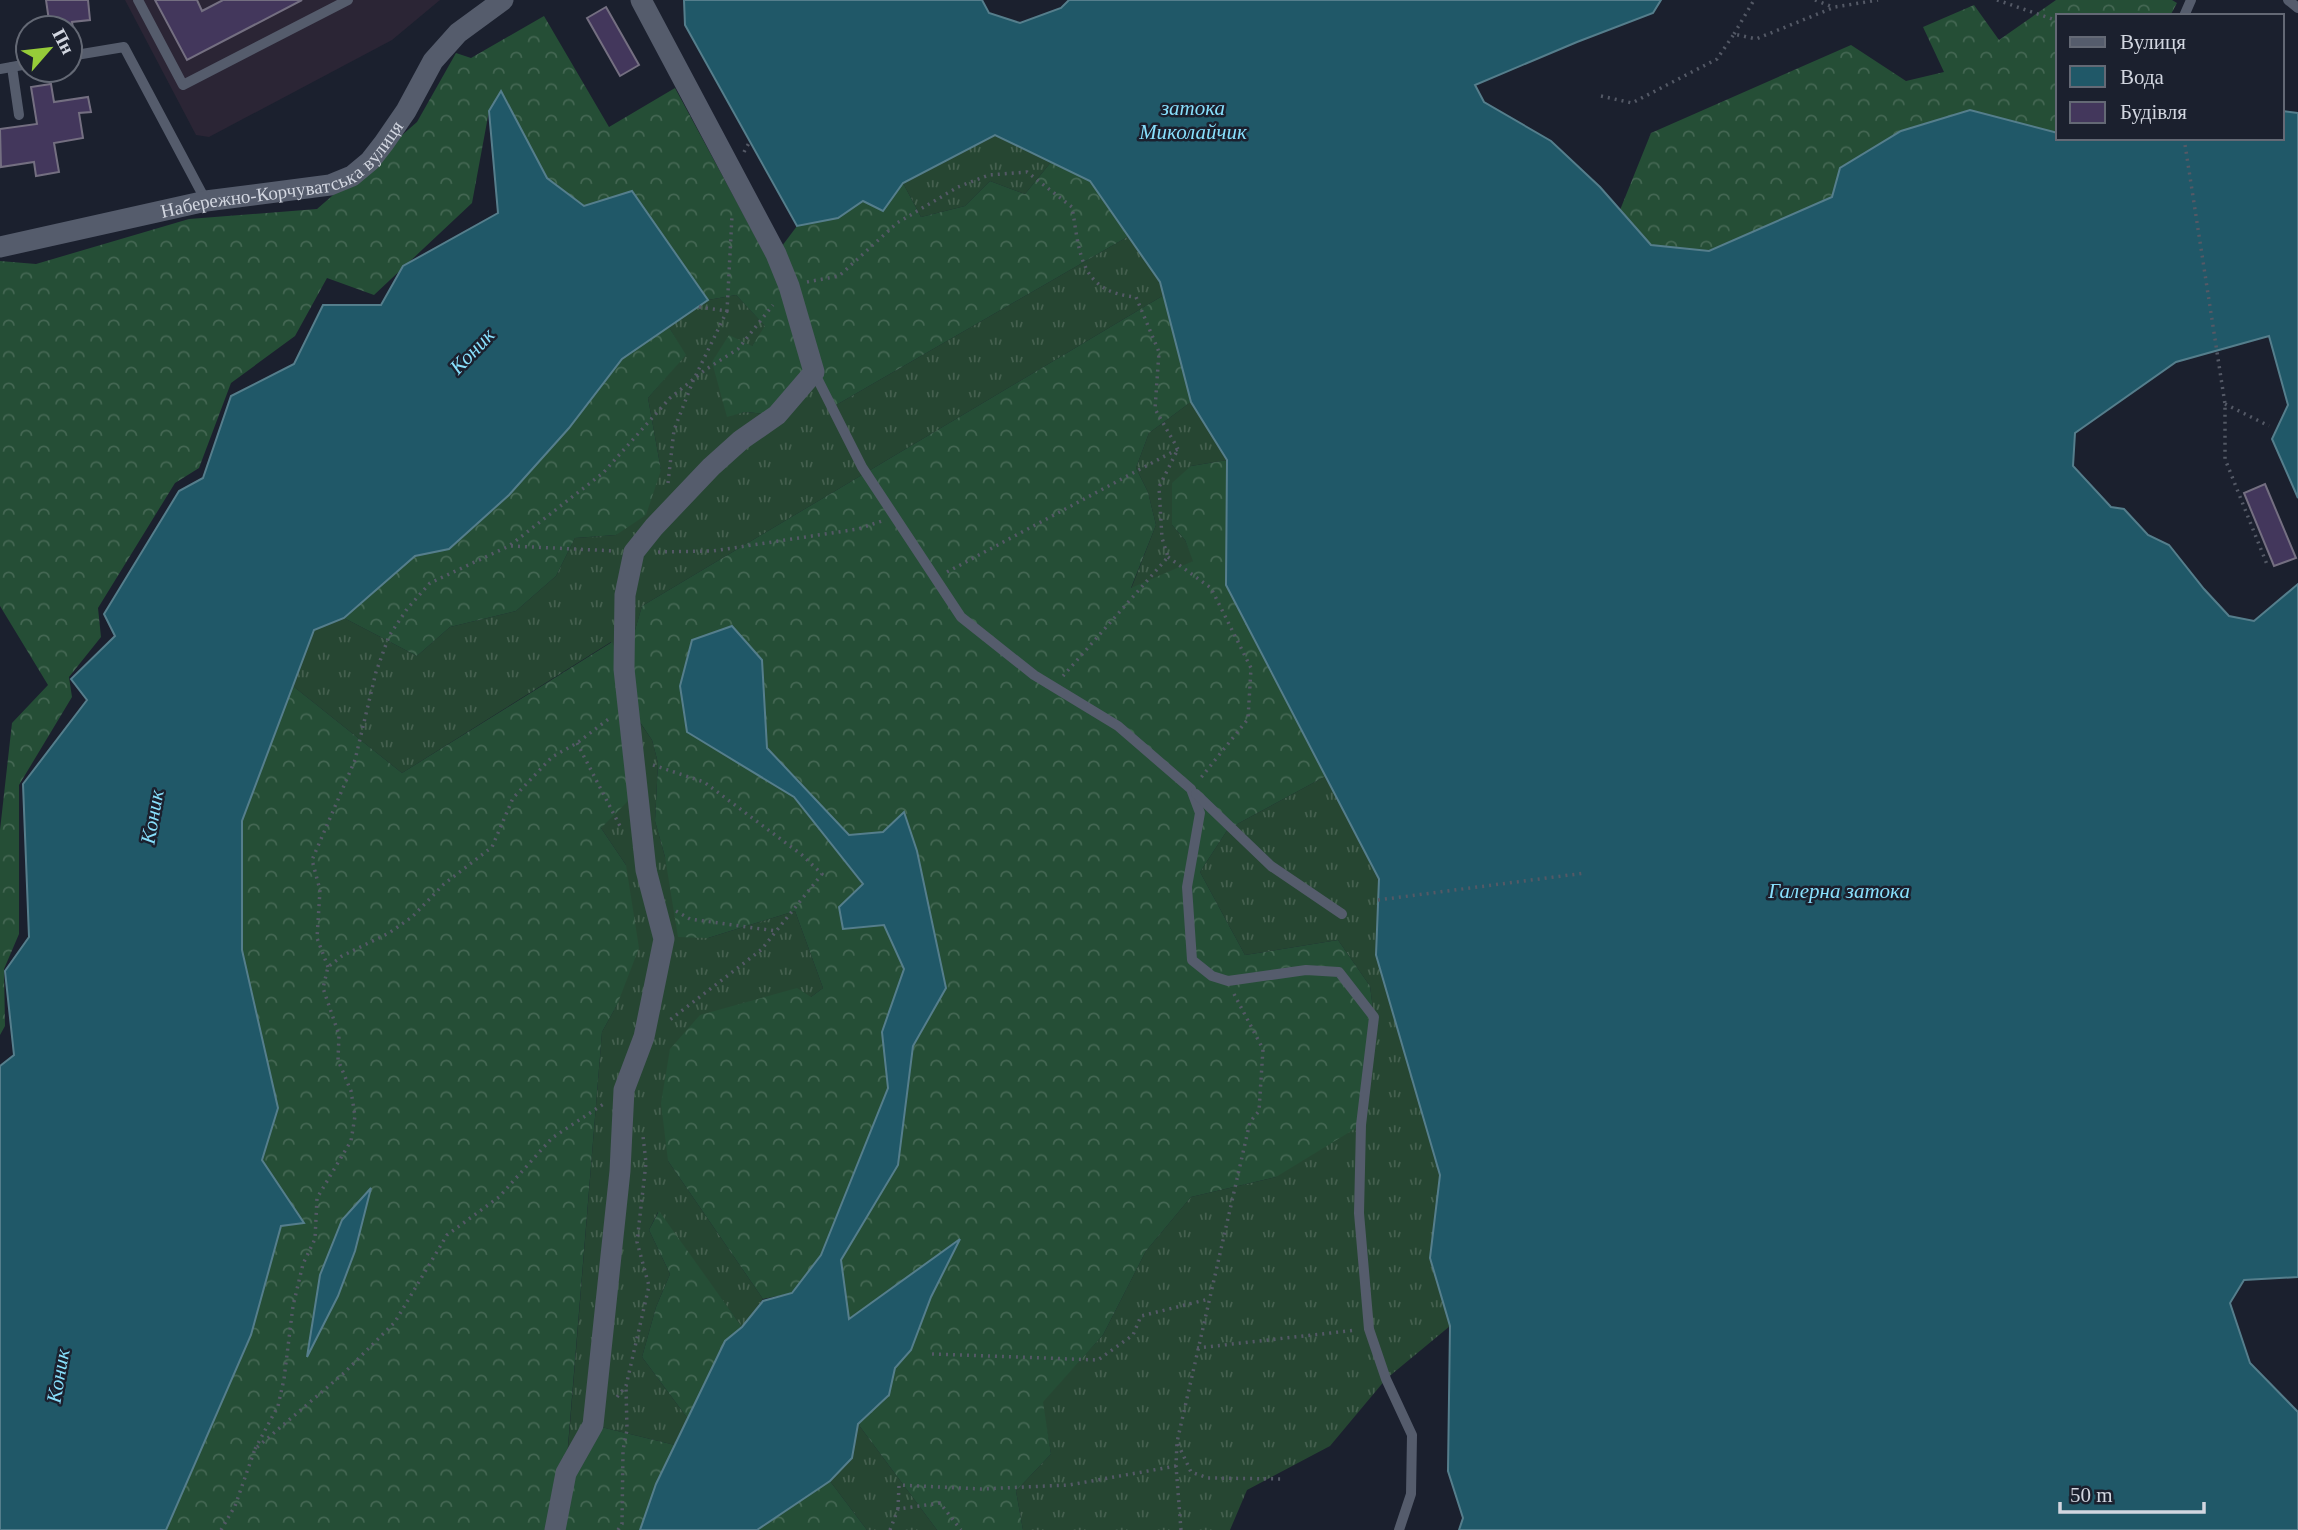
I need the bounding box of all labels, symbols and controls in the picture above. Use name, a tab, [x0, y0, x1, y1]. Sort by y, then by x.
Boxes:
north arrow	[14, 14, 84, 84]
legend	[2056, 14, 2284, 140]
text: Пн	[48, 25, 79, 58]
text: Вулиця	[2120, 30, 2186, 54]
text: Вода	[2120, 65, 2165, 89]
water label: затока Миколайчик	[1138, 96, 1247, 144]
text: Будівля	[2120, 100, 2187, 124]
street label: Набережно-Корчуватська вулиця	[159, 116, 407, 222]
water label: Коник	[444, 323, 500, 380]
water label: Коник	[135, 788, 169, 847]
water label: Галерна затока	[1767, 879, 1910, 903]
water label: Коник	[41, 1347, 75, 1406]
scale bar	[2060, 1470, 2204, 1514]
text: 50 m	[2070, 1483, 2113, 1507]

